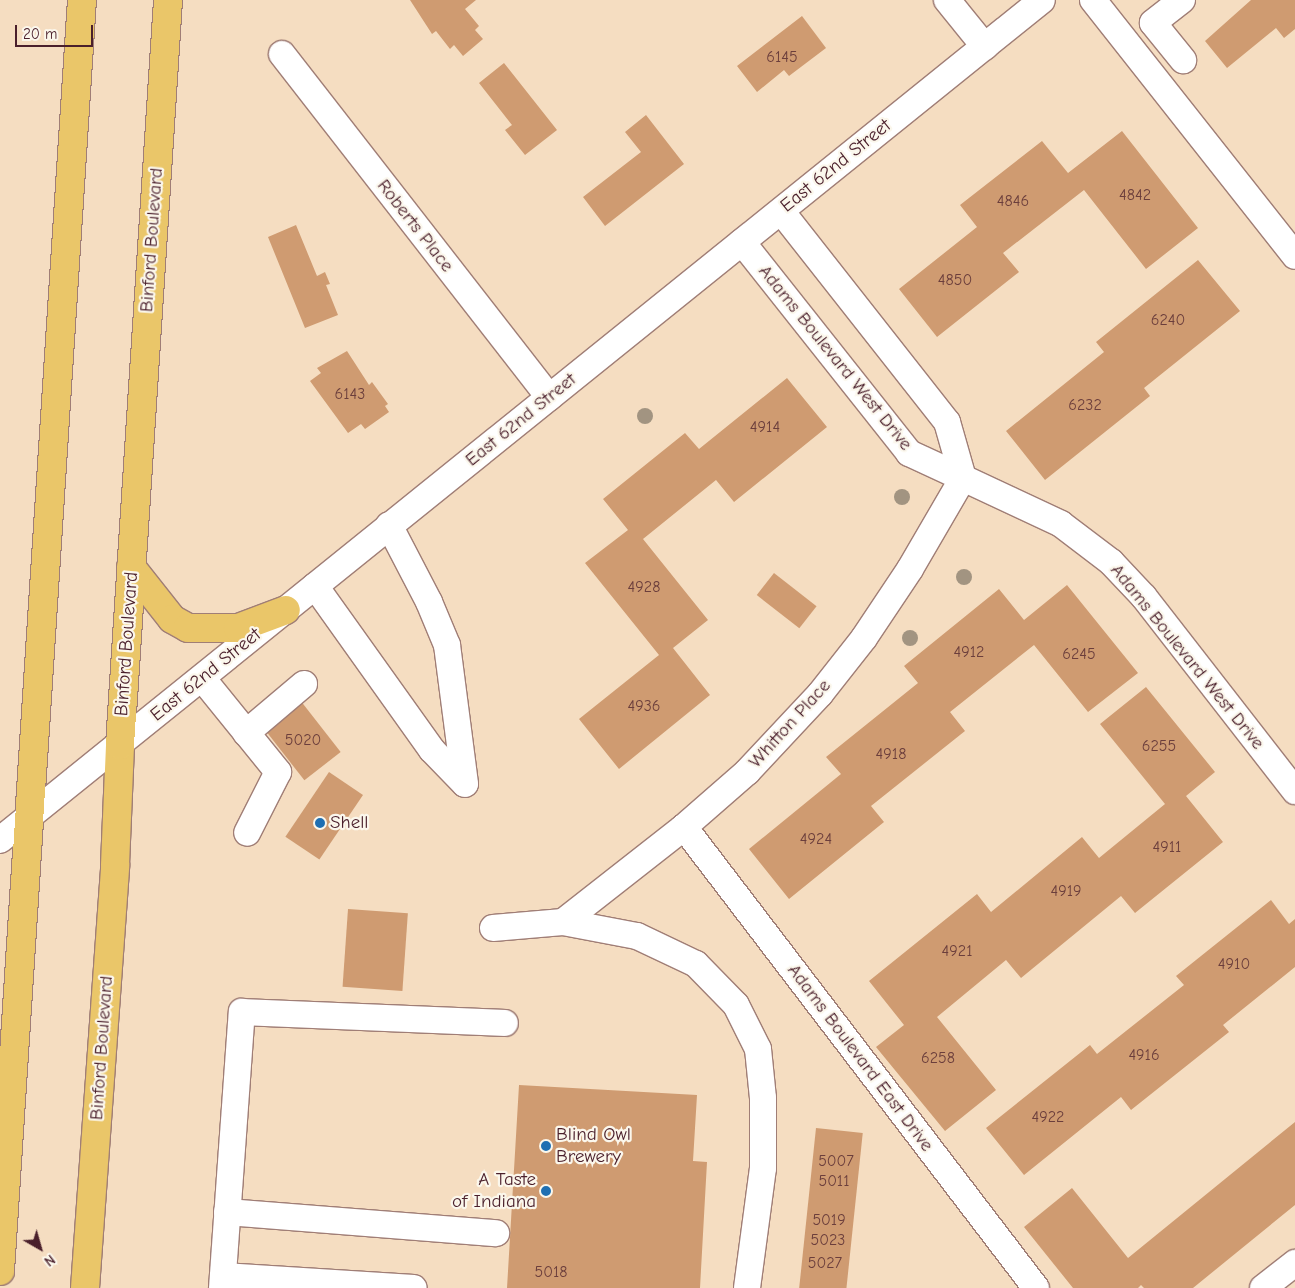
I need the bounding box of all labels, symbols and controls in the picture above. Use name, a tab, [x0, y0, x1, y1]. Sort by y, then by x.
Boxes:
scale bar	[18, 15, 95, 47]
text: 20 m	[23, 25, 57, 43]
house number: 6145	[766, 47, 798, 67]
street label: East 62nd Street	[776, 114, 896, 218]
street label: Binford Boulevard	[136, 167, 168, 313]
street label: Roberts Place	[372, 175, 458, 277]
house number: 4842	[1119, 185, 1151, 205]
house number: 4846	[997, 191, 1029, 211]
street label: Adams Boulevard West Drive	[753, 261, 917, 455]
house number: 4850	[938, 270, 972, 290]
house number: 6240	[1151, 310, 1185, 330]
street label: East 62nd Street	[461, 368, 581, 472]
house number: 6143	[335, 384, 365, 404]
house number: 6232	[1068, 395, 1102, 415]
house number: 4914	[750, 417, 780, 437]
street label: Adams Boulevard West Drive	[1105, 560, 1269, 754]
street label: Binford Boulevard	[111, 571, 143, 717]
house number: 4928	[628, 577, 660, 597]
street label: East 62nd Street	[146, 623, 266, 727]
house number: 4912	[954, 642, 984, 662]
house number: 6245	[1062, 644, 1096, 664]
street label: Whitton Place	[744, 675, 836, 773]
house number: 4936	[627, 696, 661, 716]
house number: 5020	[285, 730, 321, 750]
house number: 6255	[1142, 736, 1176, 756]
house number: 4918	[876, 744, 906, 764]
place label: Shell	[330, 812, 369, 834]
marker: Shell	[314, 817, 326, 829]
house number: 4924	[800, 829, 832, 849]
house number: 4911	[1153, 837, 1181, 857]
house number: 4919	[1050, 881, 1082, 901]
house number: 4921	[942, 941, 972, 961]
house number: 4910	[1218, 954, 1250, 974]
street label: Adams Boulevard East Drive	[782, 960, 938, 1156]
street label: Binford Boulevard	[86, 975, 118, 1121]
house number: 4916	[1128, 1045, 1160, 1065]
house number: 6258	[921, 1048, 955, 1068]
house number: 4922	[1032, 1107, 1064, 1127]
place label: Blind Owl Brewery	[556, 1124, 631, 1168]
marker: Blind Owl Brewery	[540, 1140, 552, 1152]
house number: 5007	[818, 1151, 854, 1171]
place label: A Taste of Indiana	[452, 1169, 536, 1213]
house number: 5011	[818, 1171, 850, 1191]
marker: A Taste of Indiana	[540, 1185, 552, 1197]
house number: 5019	[812, 1210, 846, 1230]
north arrow	[15, 1223, 65, 1273]
house number: 5023	[811, 1230, 845, 1250]
text: N	[41, 1251, 58, 1270]
house number: 5027	[808, 1253, 842, 1273]
house number: 5018	[535, 1262, 567, 1282]

